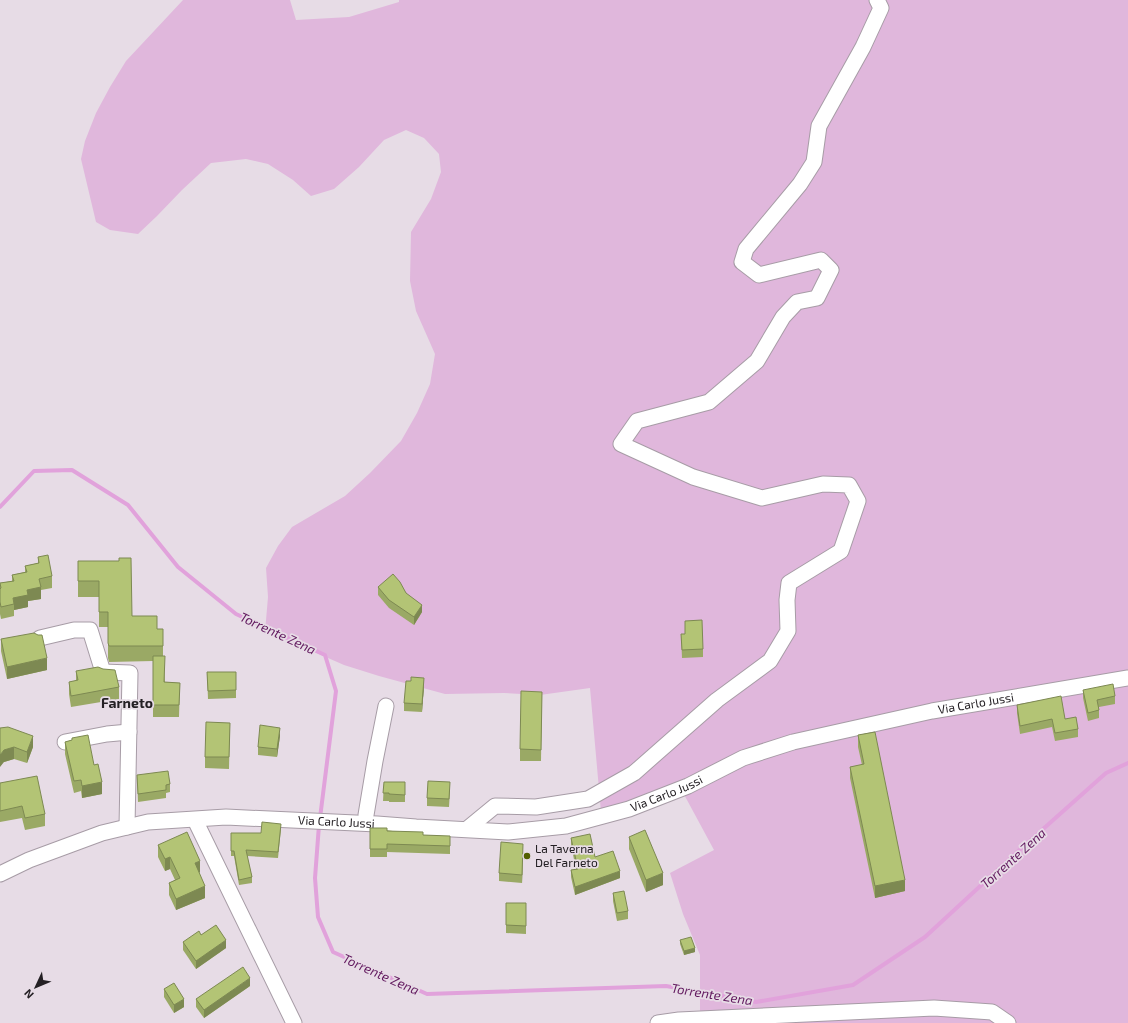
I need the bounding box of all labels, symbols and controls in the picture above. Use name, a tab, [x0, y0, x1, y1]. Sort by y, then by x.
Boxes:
water label: Torrente Zena	[237, 608, 319, 658]
street label: Via Carlo Jussi	[937, 689, 1015, 716]
district label: Farneto	[101, 694, 153, 711]
street label: Via Carlo Jussi	[628, 772, 705, 814]
street label: Via Carlo Jussi	[298, 812, 375, 830]
water label: Torrente Zena	[977, 825, 1049, 891]
place label: La Taverna Del Farneto	[535, 841, 598, 869]
marker: La Taverna Del Farneto	[522, 851, 532, 861]
water label: Torrente Zena	[340, 950, 422, 998]
north arrow	[16, 967, 56, 1007]
water label: Torrente Zena	[670, 980, 754, 1008]
text: N	[21, 987, 36, 1002]

